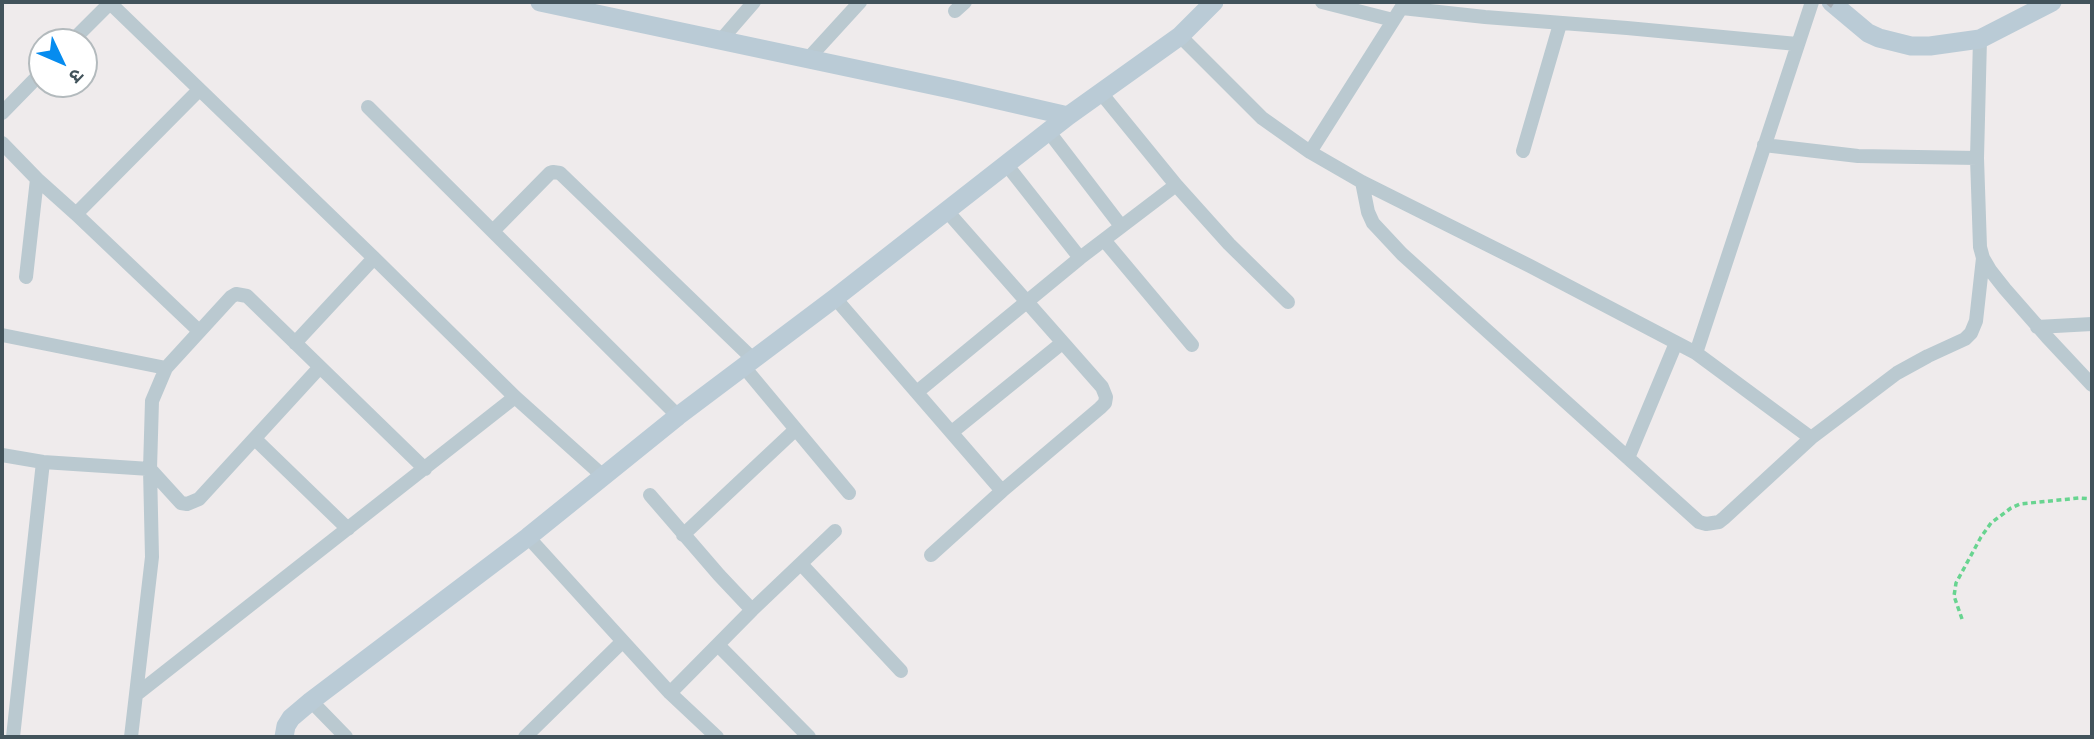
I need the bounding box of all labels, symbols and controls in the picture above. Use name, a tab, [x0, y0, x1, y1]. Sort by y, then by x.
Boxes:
north arrow	[28, 28, 98, 98]
text: उ	[65, 65, 89, 89]

